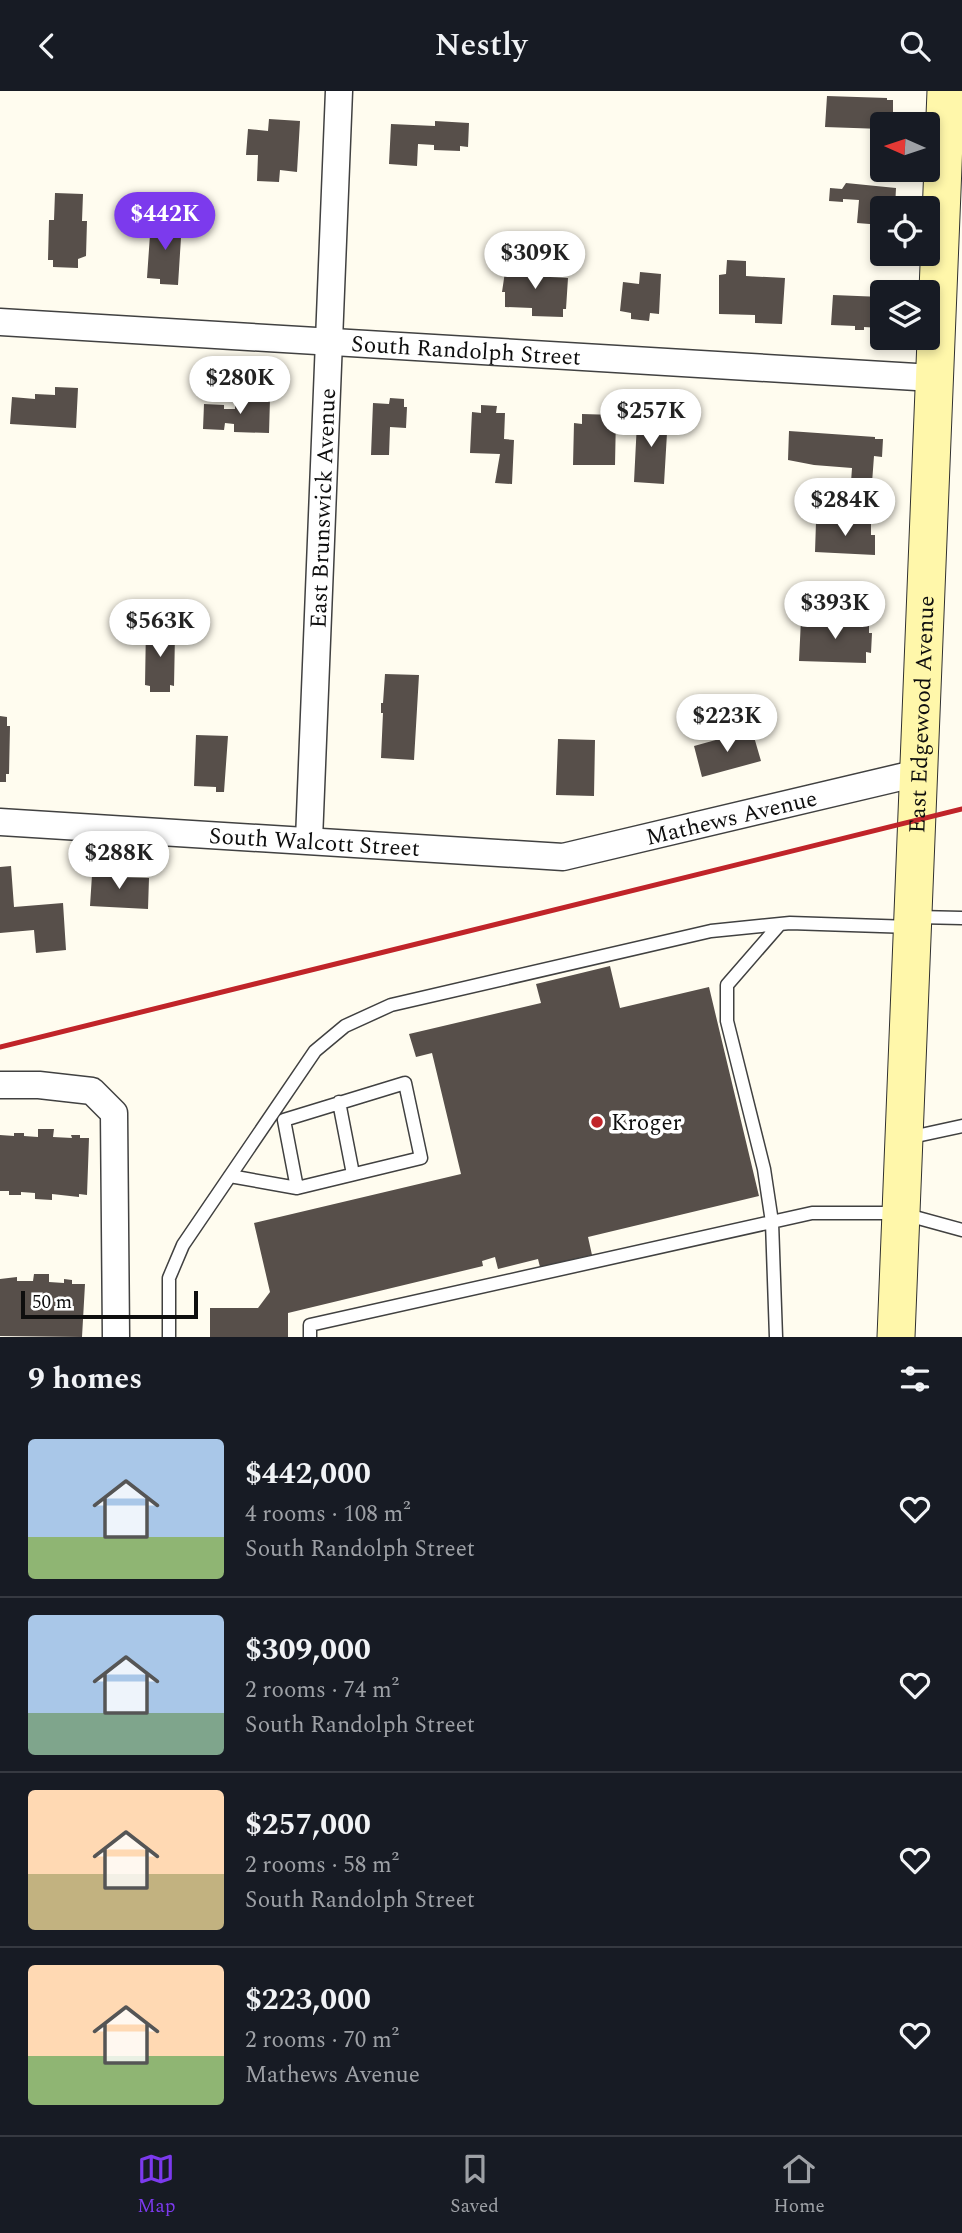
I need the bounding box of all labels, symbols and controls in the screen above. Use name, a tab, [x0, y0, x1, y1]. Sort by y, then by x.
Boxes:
text: Nestly	[435, 21, 527, 70]
icon: back	[28, 27, 66, 65]
icon: search	[896, 27, 934, 65]
north arrow	[870, 112, 940, 182]
map controls	[870, 112, 940, 350]
pin: $442K	[116, 193, 214, 252]
button: locate	[870, 196, 940, 266]
text: $442K	[130, 197, 200, 232]
pin: $309K	[486, 231, 584, 291]
text: $309K	[500, 236, 570, 271]
button: layers	[870, 280, 940, 350]
street label: South Randolph Street	[350, 327, 582, 376]
pin: $280K	[191, 357, 289, 416]
text: $280K	[205, 361, 275, 396]
street label: East Brunswick Avenue	[301, 387, 346, 629]
pin: $257K	[602, 389, 700, 449]
text: $257K	[616, 394, 686, 429]
pin: $284K	[796, 479, 894, 538]
text: $284K	[810, 483, 880, 518]
pin: $393K	[786, 581, 884, 641]
text: $393K	[800, 586, 870, 621]
street label: East Edgewood Avenue	[900, 595, 945, 834]
pin: $563K	[111, 599, 209, 659]
text: $563K	[125, 604, 195, 639]
pin: $223K	[678, 695, 776, 754]
text: $223K	[692, 699, 762, 734]
street label: Mathews Avenue	[642, 781, 821, 856]
street label: South Walcott Street	[208, 819, 421, 867]
pin: $288K	[70, 831, 168, 891]
text: $288K	[84, 836, 154, 871]
place label: Kroger	[611, 1106, 682, 1141]
marker: Kroger	[589, 1114, 605, 1130]
scale bar	[21, 1288, 198, 1320]
text: 50 m	[32, 1288, 72, 1317]
text: 9 homes	[28, 1356, 142, 1402]
icon: filters	[896, 1360, 934, 1398]
text: $442,000	[245, 1451, 371, 1497]
icon: home	[84, 1467, 168, 1551]
icon: heart	[896, 1490, 934, 1528]
text: 4 rooms · 108 m²	[245, 1497, 411, 1532]
text: South Randolph Street	[245, 1532, 475, 1567]
text: $309,000	[245, 1627, 371, 1673]
icon: home	[84, 1643, 168, 1727]
icon: heart	[896, 1666, 934, 1704]
text: 2 rooms · 74 m²	[245, 1673, 399, 1708]
text: South Randolph Street	[245, 1708, 475, 1743]
text: $257,000	[245, 1802, 371, 1848]
icon: home	[84, 1818, 168, 1902]
icon: heart	[896, 1841, 934, 1879]
text: 2 rooms · 58 m²	[245, 1848, 399, 1883]
text: South Randolph Street	[245, 1883, 475, 1918]
text: $223,000	[245, 1977, 371, 2023]
icon: home	[84, 1993, 168, 2077]
icon: heart	[896, 2016, 934, 2054]
text: 2 rooms · 70 m²	[245, 2023, 399, 2058]
text: Mathews Avenue	[245, 2058, 420, 2093]
tab: Map	[137, 2150, 176, 2221]
tab: Saved	[450, 2150, 499, 2221]
tab: Home	[773, 2150, 825, 2221]

